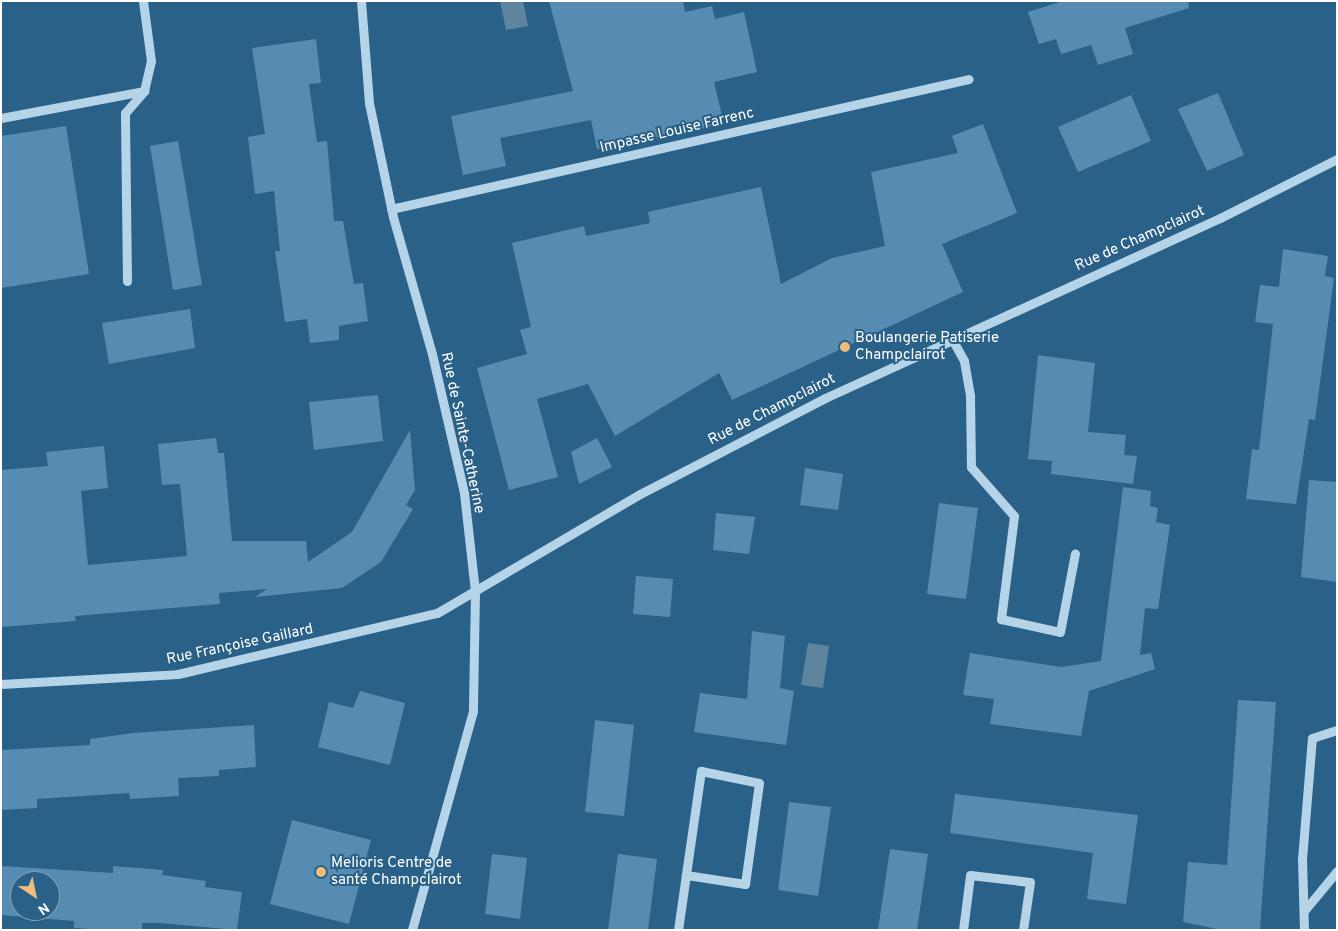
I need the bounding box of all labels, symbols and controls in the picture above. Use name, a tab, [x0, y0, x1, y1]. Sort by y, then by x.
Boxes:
street label: Impasse Louise Farrenc	[598, 105, 756, 157]
street label: Rue de Champclairot	[1072, 202, 1208, 276]
place label: Boulangerie Patiserie Champclairot	[855, 329, 999, 364]
marker: Boulangerie Patiserie Champclairot	[839, 341, 851, 353]
street label: Rue de Sainte-Catherine	[436, 351, 488, 515]
street label: Rue de Champclairot	[705, 370, 839, 450]
street label: Rue Françoise Gaillard	[165, 621, 315, 669]
place label: Melioris Centre de santé Champclairot	[331, 854, 462, 889]
marker: Melioris Centre de santé Champclairot	[315, 866, 327, 878]
north arrow	[10, 871, 60, 921]
text: N	[34, 898, 52, 918]

